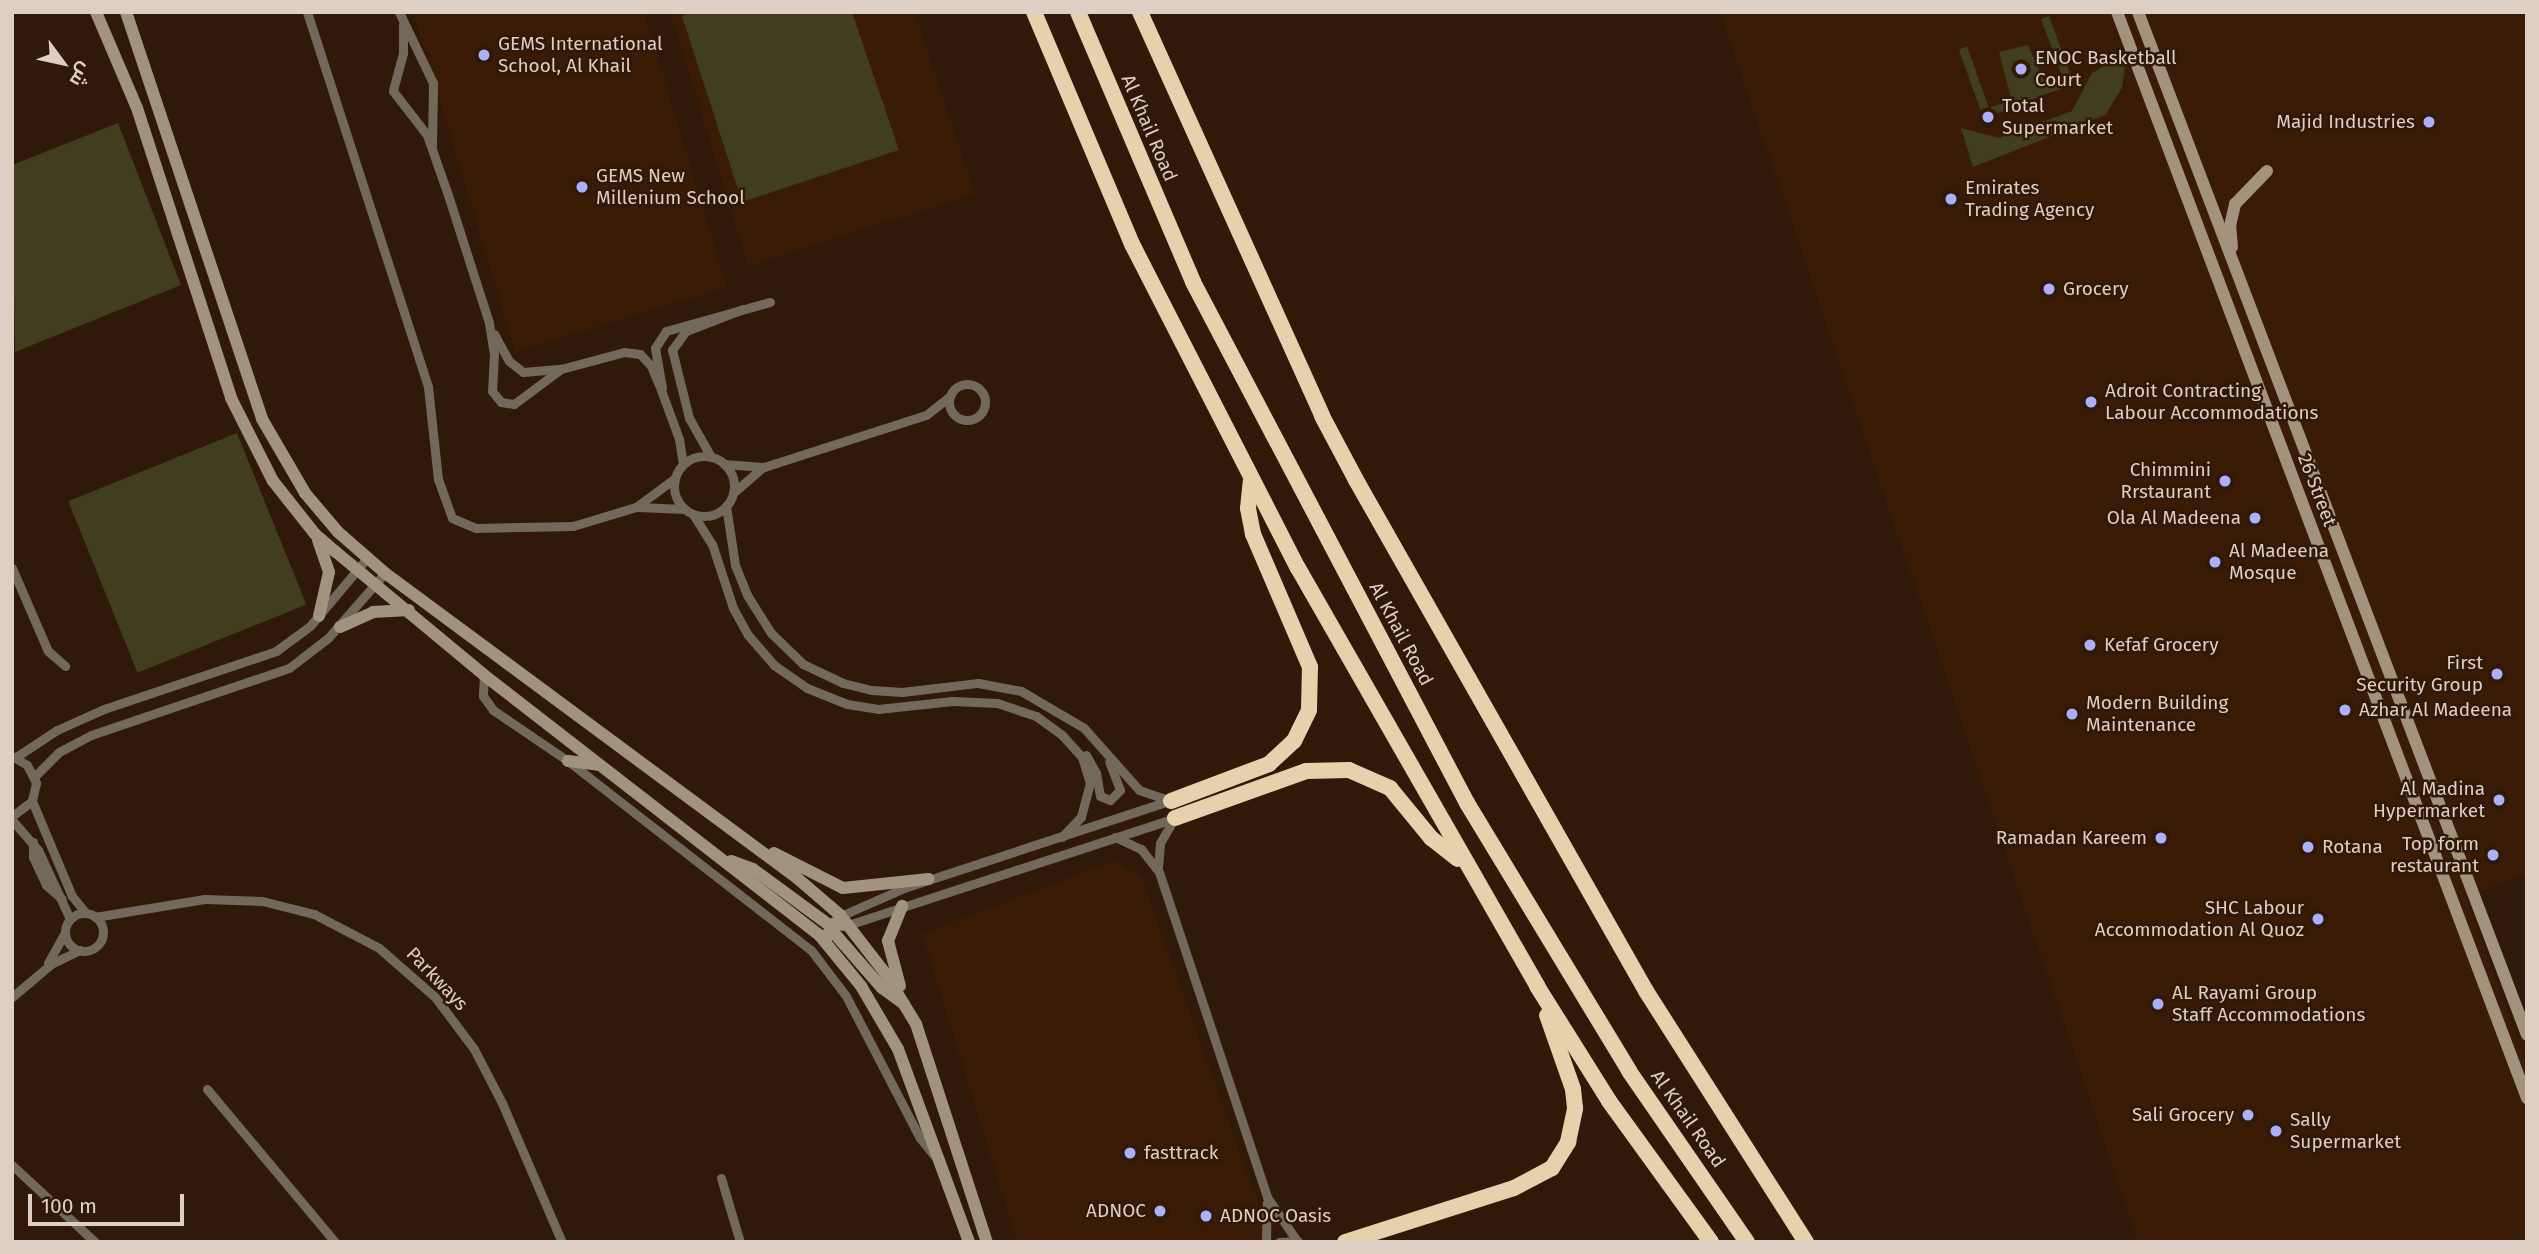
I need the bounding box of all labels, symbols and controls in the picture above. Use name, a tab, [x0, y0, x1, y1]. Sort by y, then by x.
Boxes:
north arrow	[28, 28, 98, 98]
place label: GEMS International School, Al Khail	[498, 33, 663, 77]
marker: GEMS International School, Al Khail	[476, 47, 492, 63]
place label: ENOC Basketball Court	[2035, 47, 2177, 91]
text: ش	[65, 58, 97, 91]
marker: ENOC Basketball Court	[2013, 61, 2029, 77]
street label: Al Khail Road	[1116, 71, 1182, 185]
place label: Total Supermarket	[2002, 95, 2113, 139]
marker: Total Supermarket	[1980, 109, 1996, 125]
place label: Majid Industries	[2276, 111, 2415, 133]
marker: Majid Industries	[2421, 114, 2437, 130]
place label: GEMS New Millenium School	[596, 165, 745, 209]
place label: Emirates Trading Agency	[1965, 177, 2094, 221]
marker: GEMS New Millenium School	[574, 179, 590, 195]
marker: Emirates Trading Agency	[1943, 191, 1959, 207]
place label: Grocery	[2063, 278, 2129, 300]
marker: Grocery	[2041, 281, 2057, 297]
place label: Adroit Contracting Labour Accommodations	[2105, 380, 2318, 424]
marker: Adroit Contracting Labour Accommodations	[2083, 394, 2099, 410]
street label: 26 Street	[2293, 450, 2341, 530]
place label: Chimmini Rrstaurant	[2120, 459, 2211, 503]
marker: Chimmini Rrstaurant	[2217, 473, 2233, 489]
place label: Ola Al Madeena	[2107, 507, 2241, 529]
marker: Ola Al Madeena	[2247, 510, 2263, 526]
place label: Al Madeena Mosque	[2229, 540, 2329, 584]
marker: Al Madeena Mosque	[2207, 554, 2223, 570]
street label: Al Khail Road	[1364, 578, 1438, 690]
place label: Kefaf Grocery	[2104, 634, 2219, 656]
marker: Kefaf Grocery	[2082, 637, 2098, 653]
place label: First Security Group	[2356, 652, 2483, 696]
marker: First Security Group	[2489, 666, 2505, 682]
place label: Modern Building Maintenance	[2086, 692, 2228, 736]
place label: Azhar Al Madeena	[2359, 699, 2512, 721]
marker: Azhar Al Madeena	[2337, 702, 2353, 718]
marker: Modern Building Maintenance	[2064, 706, 2080, 722]
place label: Al Madina Hypermarket	[2373, 778, 2485, 822]
marker: Al Madina Hypermarket	[2491, 792, 2507, 808]
place label: Ramadan Kareem	[1996, 827, 2147, 849]
marker: Ramadan Kareem	[2153, 830, 2169, 846]
place label: Top form restaurant	[2390, 833, 2479, 877]
place label: Rotana	[2322, 836, 2383, 858]
marker: Rotana	[2300, 839, 2316, 855]
marker: Top form restaurant	[2485, 847, 2501, 863]
place label: SHC Labour Accommodation Al Quoz	[2095, 897, 2304, 941]
marker: SHC Labour Accommodation Al Quoz	[2310, 911, 2326, 927]
street label: Parkways	[401, 943, 473, 1015]
place label: AL Rayami Group Staff Accommodations	[2172, 982, 2365, 1026]
marker: AL Rayami Group Staff Accommodations	[2150, 996, 2166, 1012]
street label: Al Khail Road	[1646, 1066, 1730, 1172]
place label: Sali Grocery	[2132, 1104, 2234, 1126]
marker: Sali Grocery	[2240, 1107, 2256, 1123]
place label: Sally Supermarket	[2290, 1109, 2401, 1153]
marker: Sally Supermarket	[2268, 1123, 2284, 1139]
place label: fasttrack	[1144, 1142, 1218, 1164]
marker: fasttrack	[1122, 1145, 1138, 1161]
scale bar	[32, 1180, 187, 1224]
text: 100 m	[41, 1193, 97, 1219]
place label: ADNOC	[1086, 1200, 1146, 1222]
marker: ADNOC	[1152, 1203, 1168, 1219]
place label: ADNOC Oasis	[1220, 1205, 1331, 1227]
marker: ADNOC Oasis	[1198, 1208, 1214, 1224]

